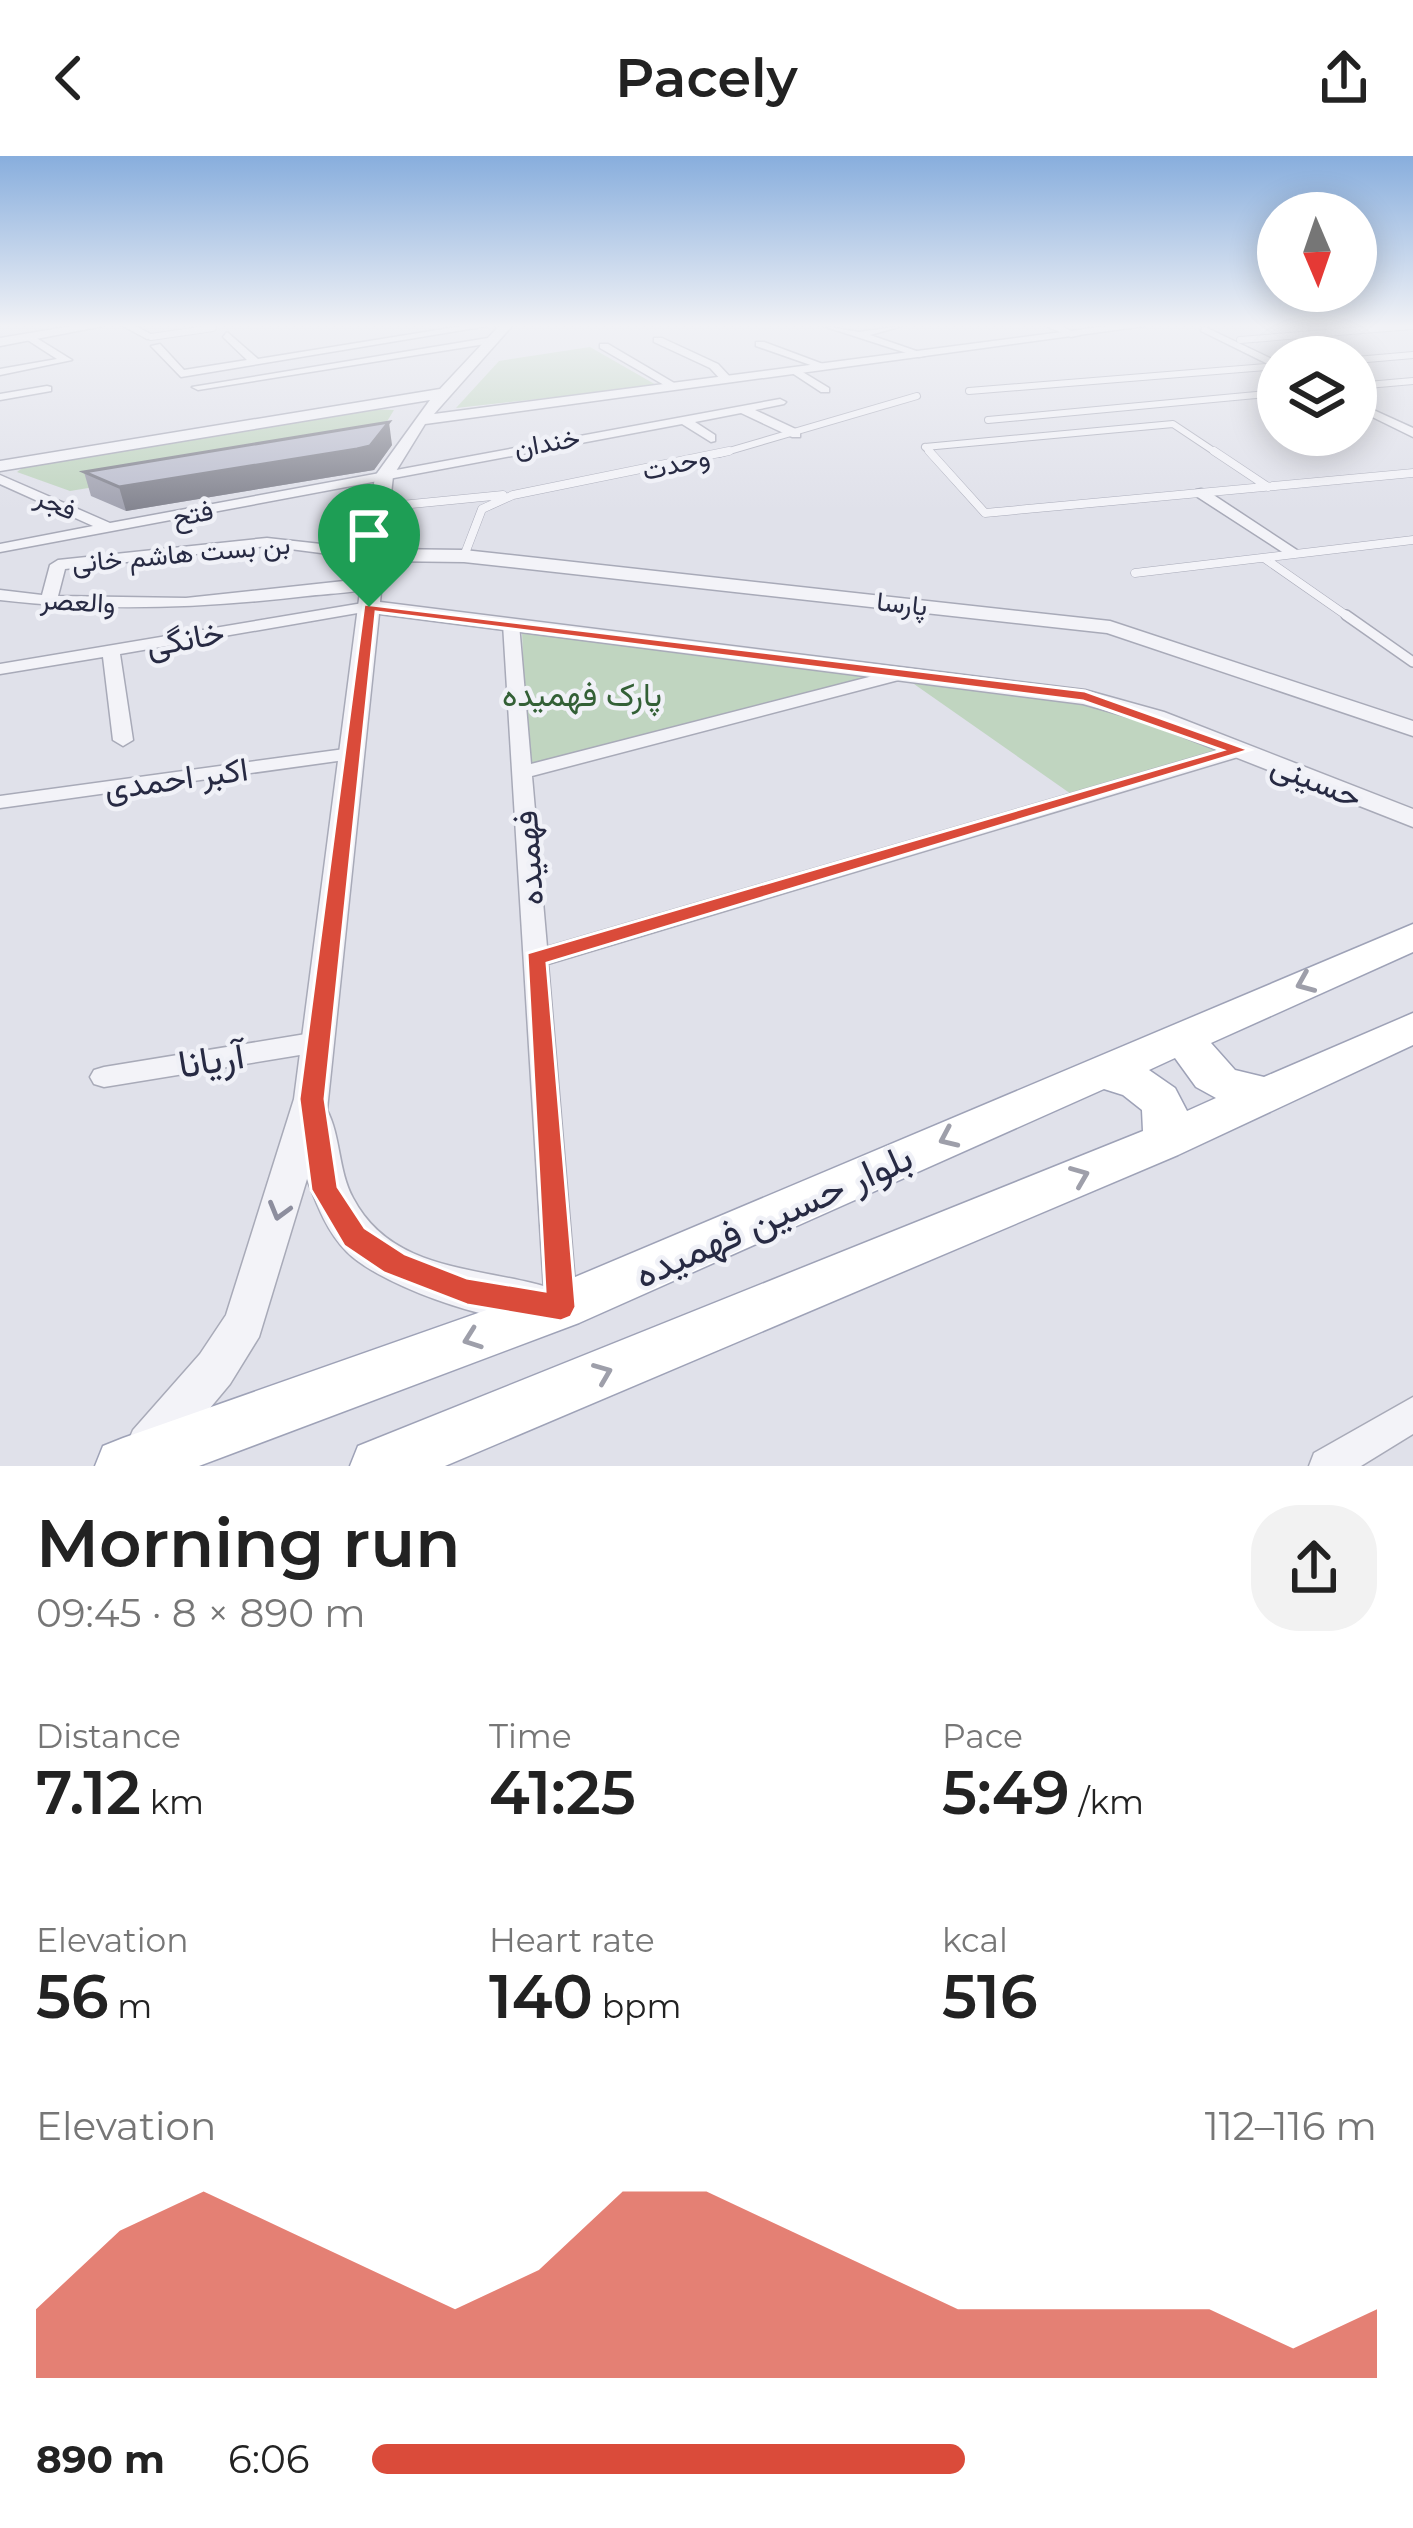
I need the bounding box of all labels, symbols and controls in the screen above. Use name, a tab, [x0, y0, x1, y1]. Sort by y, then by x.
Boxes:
icon: back	[36, 45, 102, 111]
text: Pacely	[615, 45, 798, 111]
icon: share	[1311, 45, 1377, 111]
north arrow	[1257, 192, 1377, 312]
map controls	[1257, 192, 1377, 456]
button: layers	[1257, 336, 1377, 456]
street label: خندان	[512, 421, 582, 464]
street label: وحدت	[639, 440, 713, 488]
street label: فجر	[29, 480, 82, 528]
pin	[318, 484, 420, 607]
street label: فتح	[170, 493, 216, 536]
icon: arrive	[336, 502, 402, 568]
street label: بن بست هاشم خانی	[70, 528, 292, 580]
street label: والعصر	[39, 583, 116, 621]
street label: پارسا	[875, 584, 929, 625]
street label: خانگی	[143, 611, 227, 665]
park label: پارک فهمیده	[502, 674, 662, 717]
street label: حسینی	[1266, 744, 1368, 816]
street label: اکبر احمدی	[102, 748, 251, 809]
street label: فهمیده	[505, 809, 552, 907]
one-way arrow	[1296, 968, 1318, 992]
street label: آریانا	[175, 1030, 250, 1089]
one-way arrow	[938, 1124, 960, 1148]
street label: بلوار حسین فهمیده	[626, 1132, 920, 1299]
one-way arrow	[1068, 1166, 1089, 1190]
one-way arrow	[268, 1200, 293, 1221]
one-way arrow	[463, 1325, 484, 1349]
one-way arrow	[591, 1363, 612, 1387]
text: Morning run	[36, 1503, 460, 1584]
button: share	[1251, 1505, 1377, 1631]
text: 09:45 · 8 × 890 m	[36, 1589, 366, 1637]
text: Distance	[36, 1716, 181, 1756]
text: Time	[489, 1716, 572, 1756]
text: Pace	[942, 1716, 1023, 1756]
text: 7.12	[36, 1756, 141, 1829]
text: 41:25	[489, 1756, 636, 1829]
text: 5:49	[942, 1756, 1070, 1829]
text: km	[141, 1782, 204, 1822]
text: /km	[1070, 1782, 1144, 1822]
text: Elevation	[36, 1920, 189, 1960]
text: Heart rate	[489, 1920, 655, 1960]
text: kcal	[942, 1920, 1008, 1960]
text: 56	[36, 1960, 109, 2033]
text: 140	[489, 1960, 593, 2033]
text: 516	[942, 1960, 1038, 2033]
text: m	[109, 1986, 152, 2026]
text: bpm	[593, 1986, 681, 2026]
text: Elevation	[36, 2102, 216, 2150]
text: 112–116 m	[1205, 2102, 1377, 2150]
text: 890 m	[36, 2435, 165, 2483]
text: 6:06	[228, 2435, 310, 2483]

